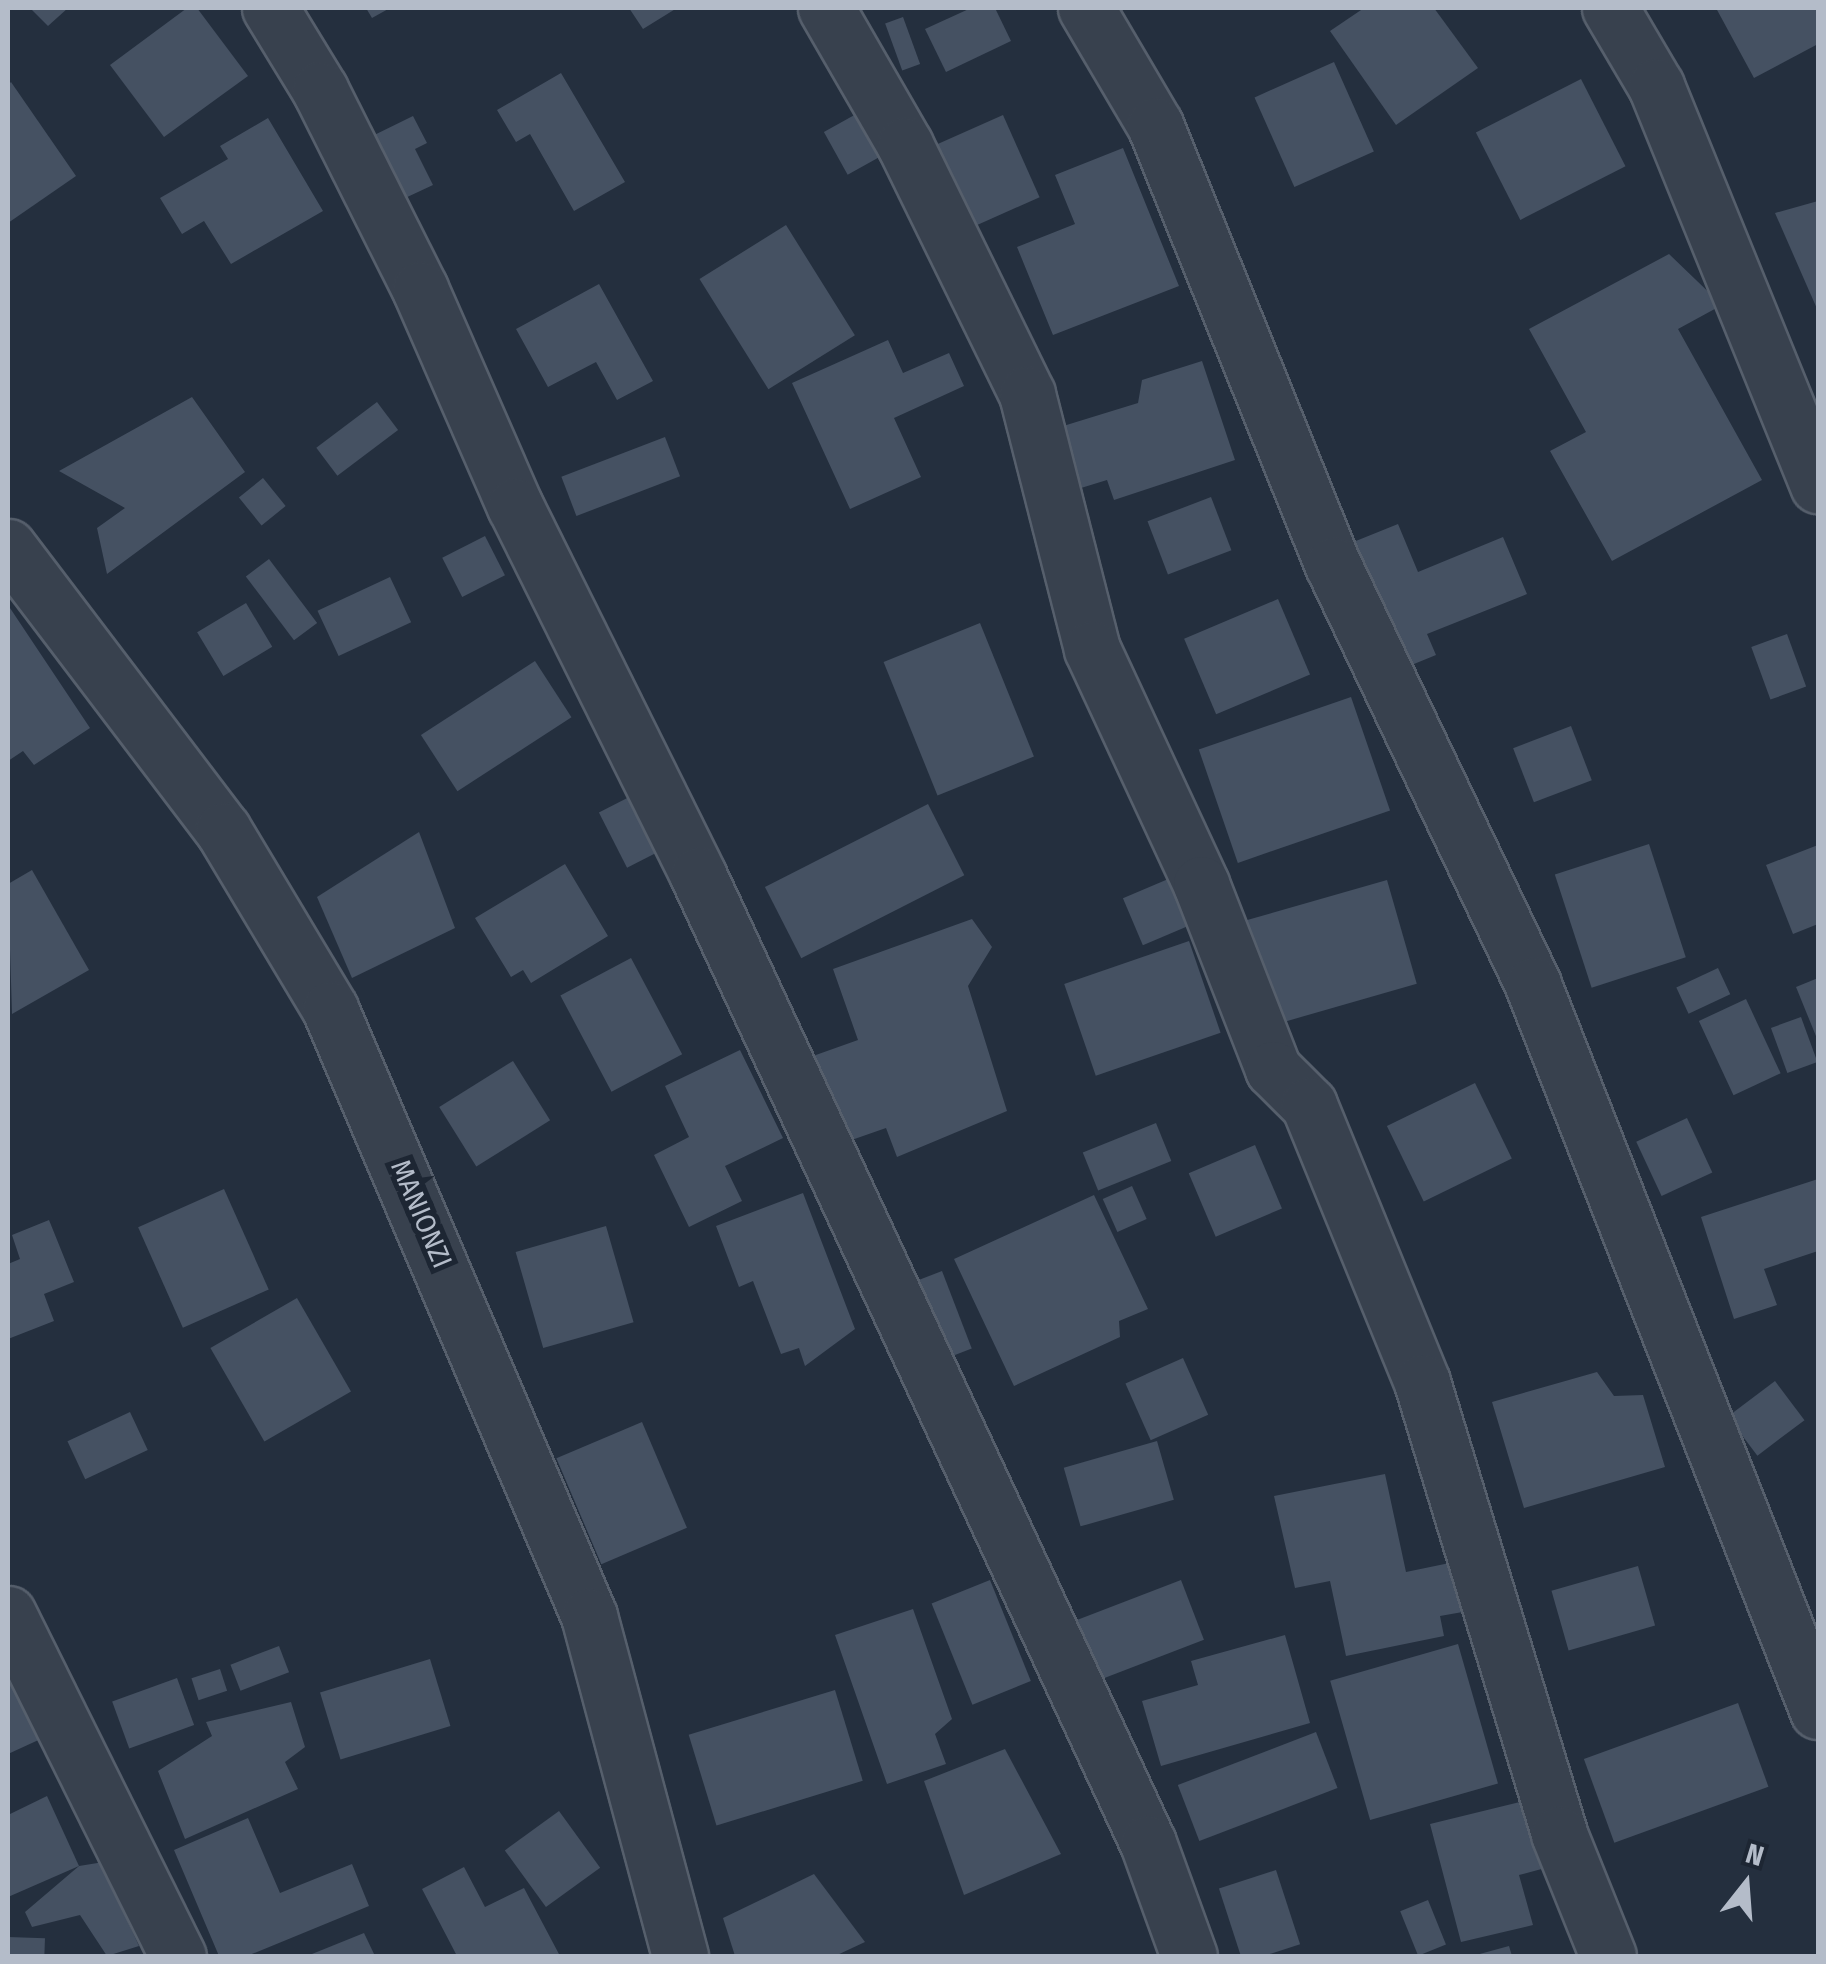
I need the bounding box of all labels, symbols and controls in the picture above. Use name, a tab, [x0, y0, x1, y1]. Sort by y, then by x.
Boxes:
street label: MANIONZI	[383, 1155, 459, 1273]
north arrow	[1696, 1834, 1796, 1934]
text: N	[1742, 1837, 1768, 1873]

